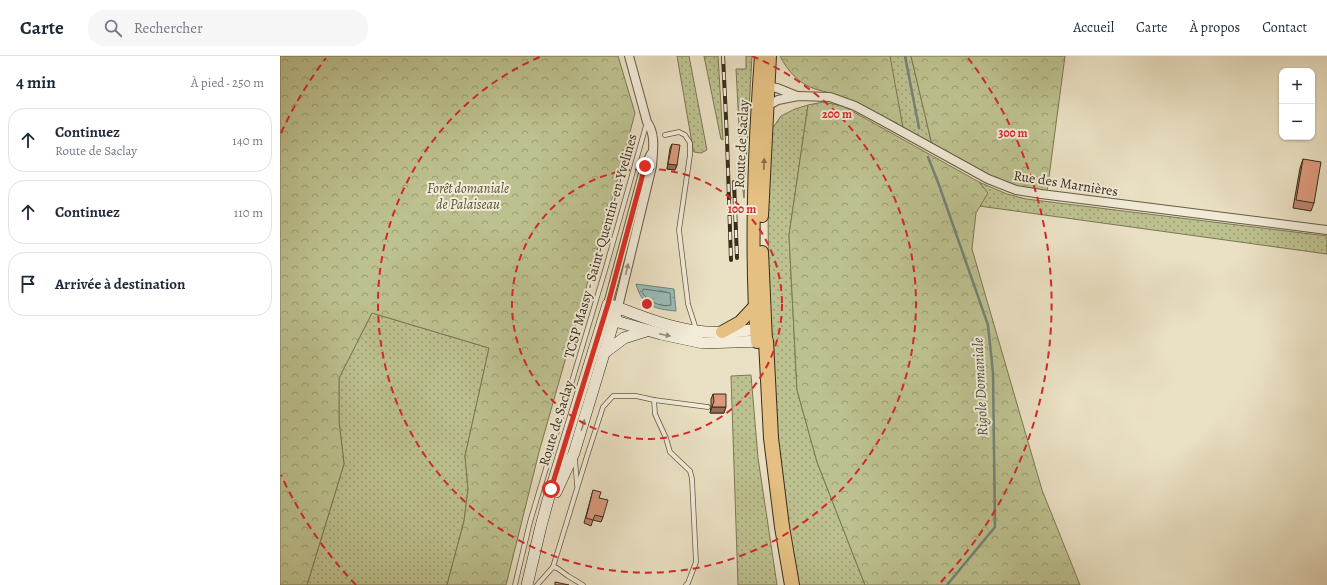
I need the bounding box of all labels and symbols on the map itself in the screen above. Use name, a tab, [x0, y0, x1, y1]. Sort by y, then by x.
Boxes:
street label: Route de Saclay	[730, 99, 753, 189]
text: 200 m	[822, 106, 852, 122]
text: 300 m	[998, 125, 1028, 141]
street label: TCSP Massy - Saint-Quentin-en-Yvelines	[559, 132, 642, 361]
route end	[636, 157, 654, 175]
one-way arrow	[760, 158, 767, 170]
street label: Rue des Marnières	[1012, 166, 1120, 201]
park label: Forêt domaniale de Palaiseau	[427, 179, 509, 214]
text: 100 m	[728, 201, 756, 217]
one-way arrow	[624, 263, 630, 275]
centre of rings	[640, 297, 654, 311]
one-way arrow	[659, 333, 672, 339]
water label: Rigole Domaniale	[967, 337, 993, 437]
street label: Route de Saclay	[534, 377, 579, 468]
one-way arrow	[580, 419, 586, 431]
route start	[542, 480, 560, 498]

